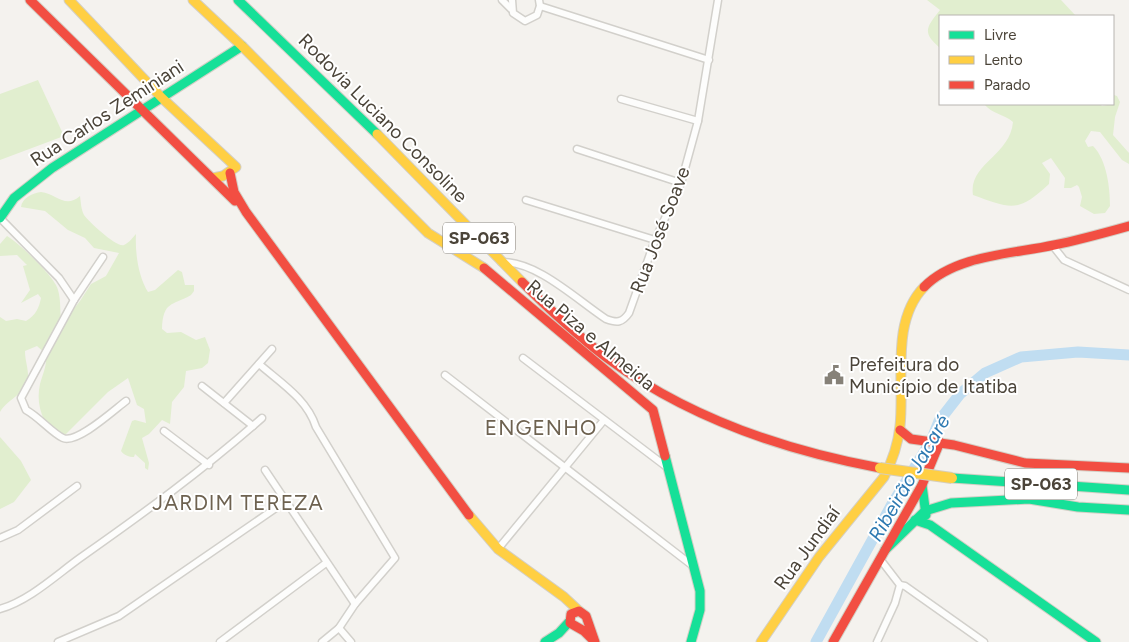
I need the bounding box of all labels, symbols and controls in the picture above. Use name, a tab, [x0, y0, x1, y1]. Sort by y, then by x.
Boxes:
legend	[939, 15, 1114, 105]
text: Livre	[984, 26, 1016, 44]
street label: Rodovia Luciano Consoline	[294, 29, 472, 207]
text: Lento	[984, 51, 1023, 69]
street label: Rua Carlos Zeminiani	[26, 55, 188, 171]
text: Parado	[984, 76, 1031, 94]
street label: Rua José Soave	[625, 163, 695, 297]
road number: SP-063	[443, 222, 515, 254]
street label: Rua Piza e Almeida	[522, 275, 660, 395]
place label: Prefeitura do Município de Itatiba	[849, 353, 1017, 398]
public building icon: Prefeitura do Município de Itatiba	[823, 364, 845, 386]
water label: Ribeirão Jacaré	[863, 410, 955, 546]
district label: ENGENHO	[485, 415, 597, 440]
road number: SP-063	[1005, 468, 1077, 499]
district label: JARDIM TEREZA	[152, 490, 324, 515]
street label: Rua Jundiaí	[769, 501, 846, 594]

